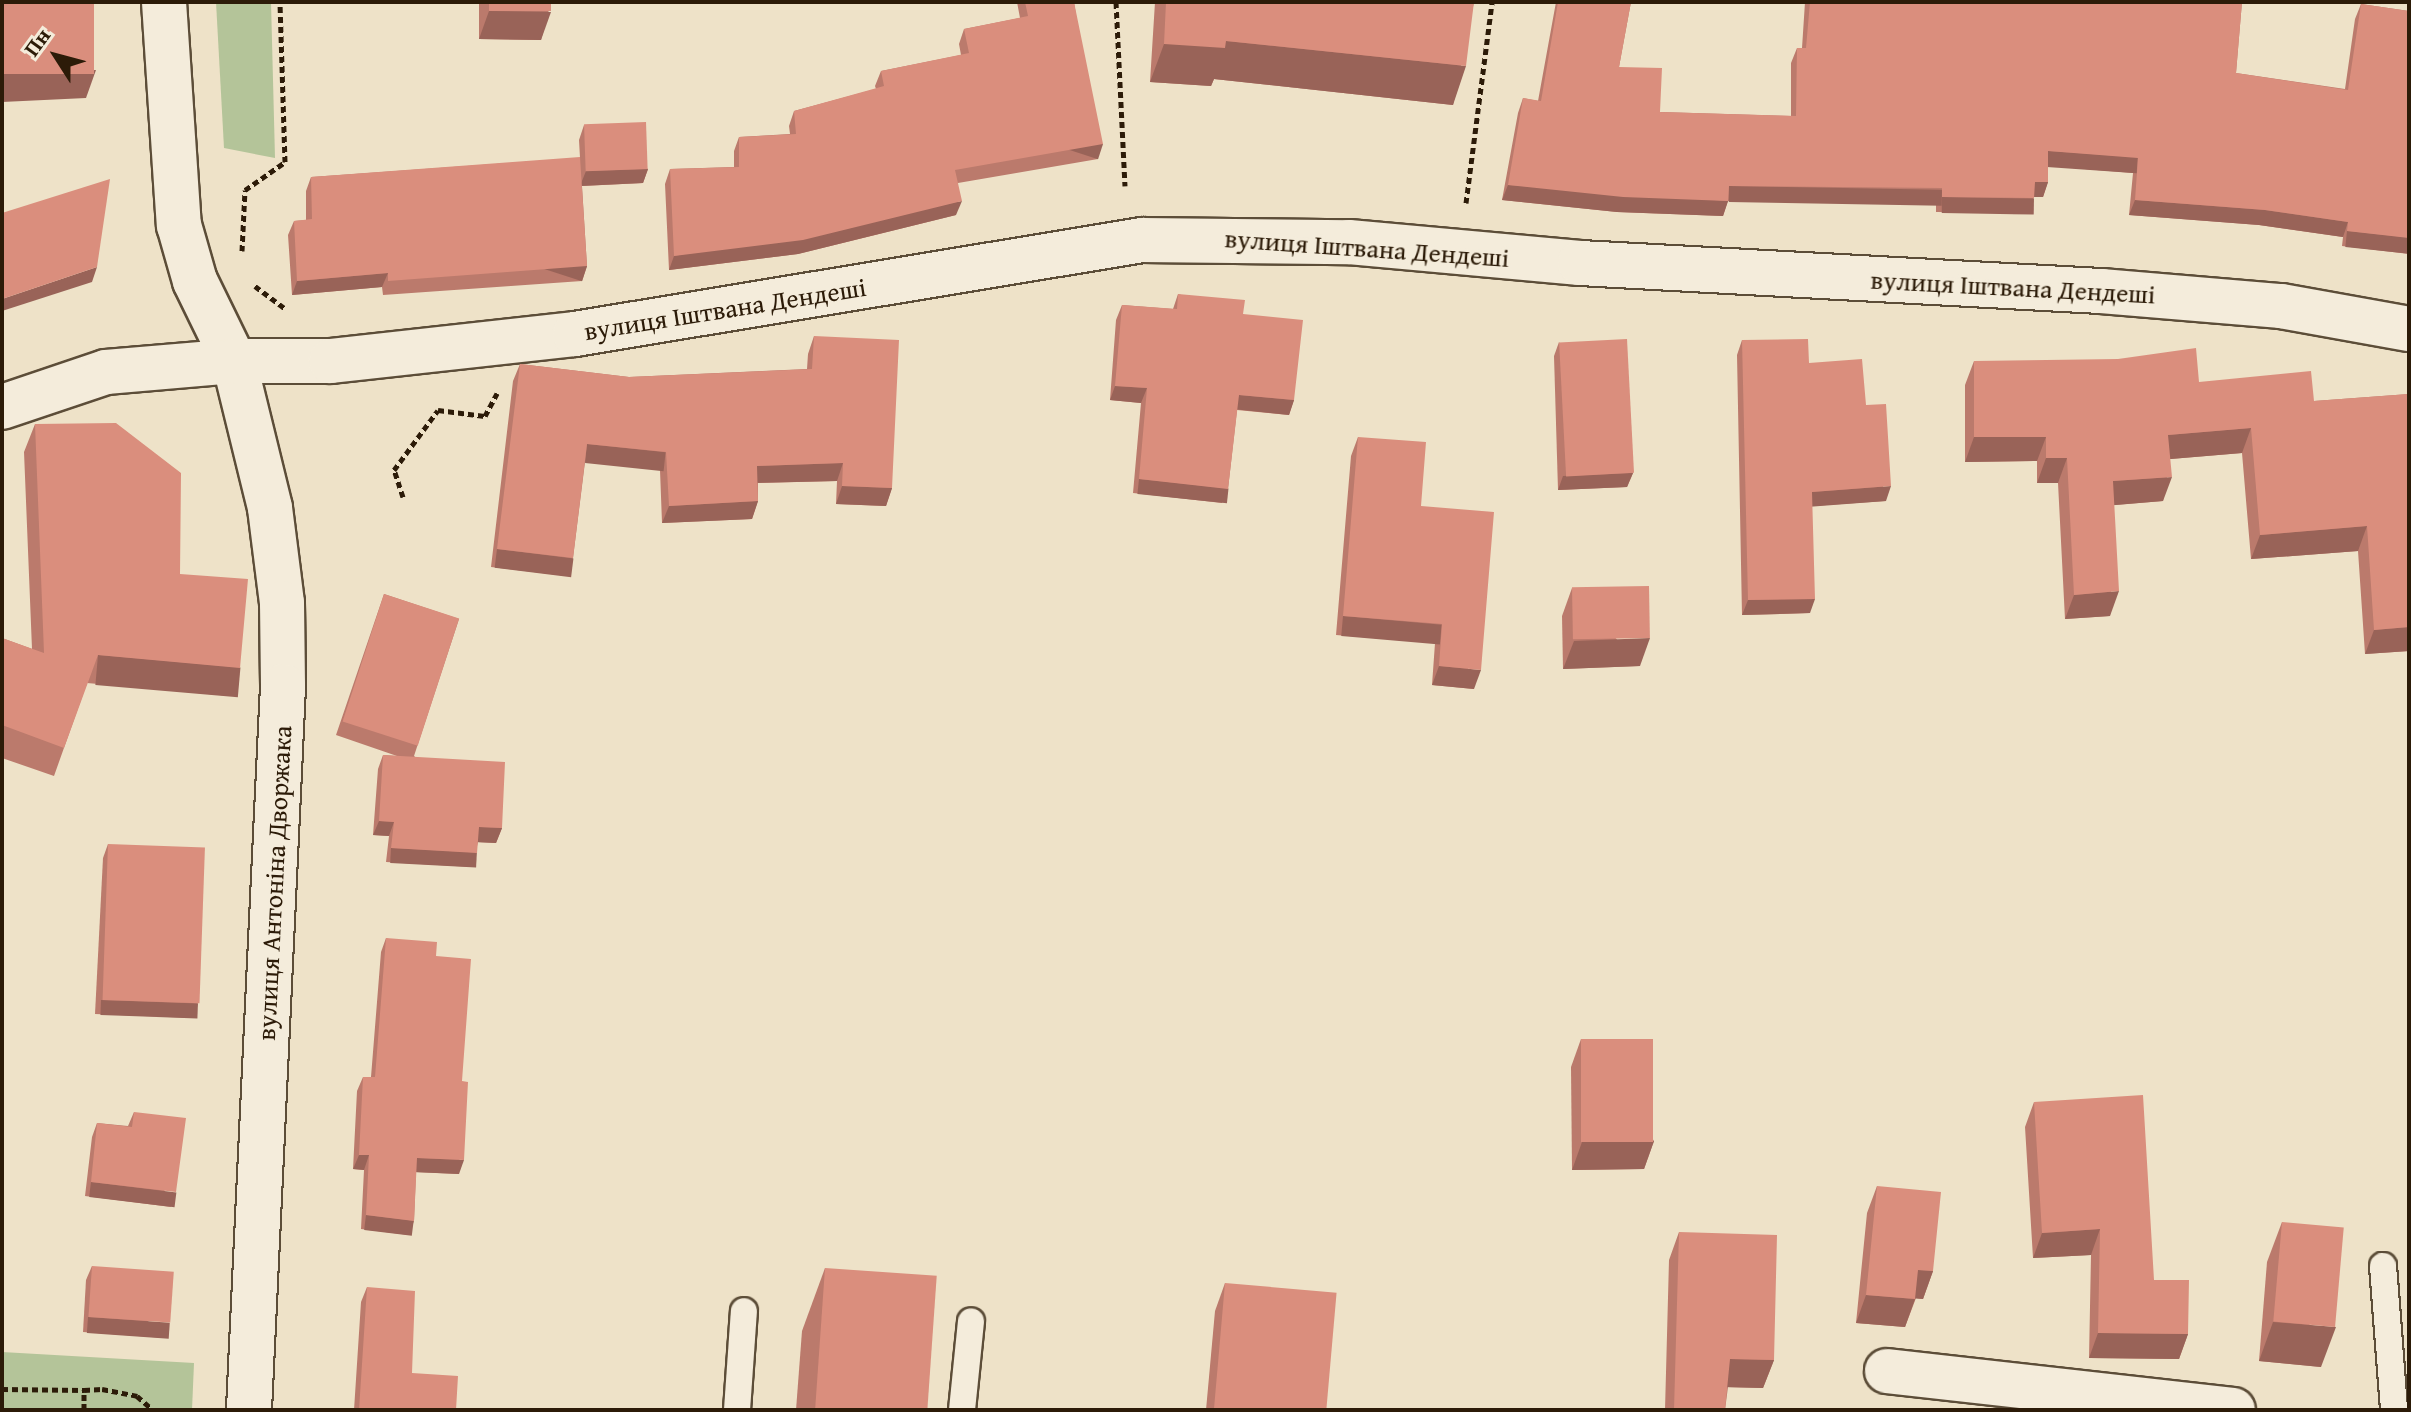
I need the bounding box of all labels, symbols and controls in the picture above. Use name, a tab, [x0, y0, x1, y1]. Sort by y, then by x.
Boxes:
north arrow	[16, 16, 96, 96]
text: Пн	[15, 21, 58, 63]
street label: вулиця Іштвана Дендеші	[1224, 222, 1510, 274]
street label: вулиця Іштвана Дендеші	[1870, 264, 2156, 310]
street label: вулиця Іштвана Дендеші	[582, 271, 868, 347]
street label: вулиця Антоніна Дворжака	[250, 725, 298, 1041]

